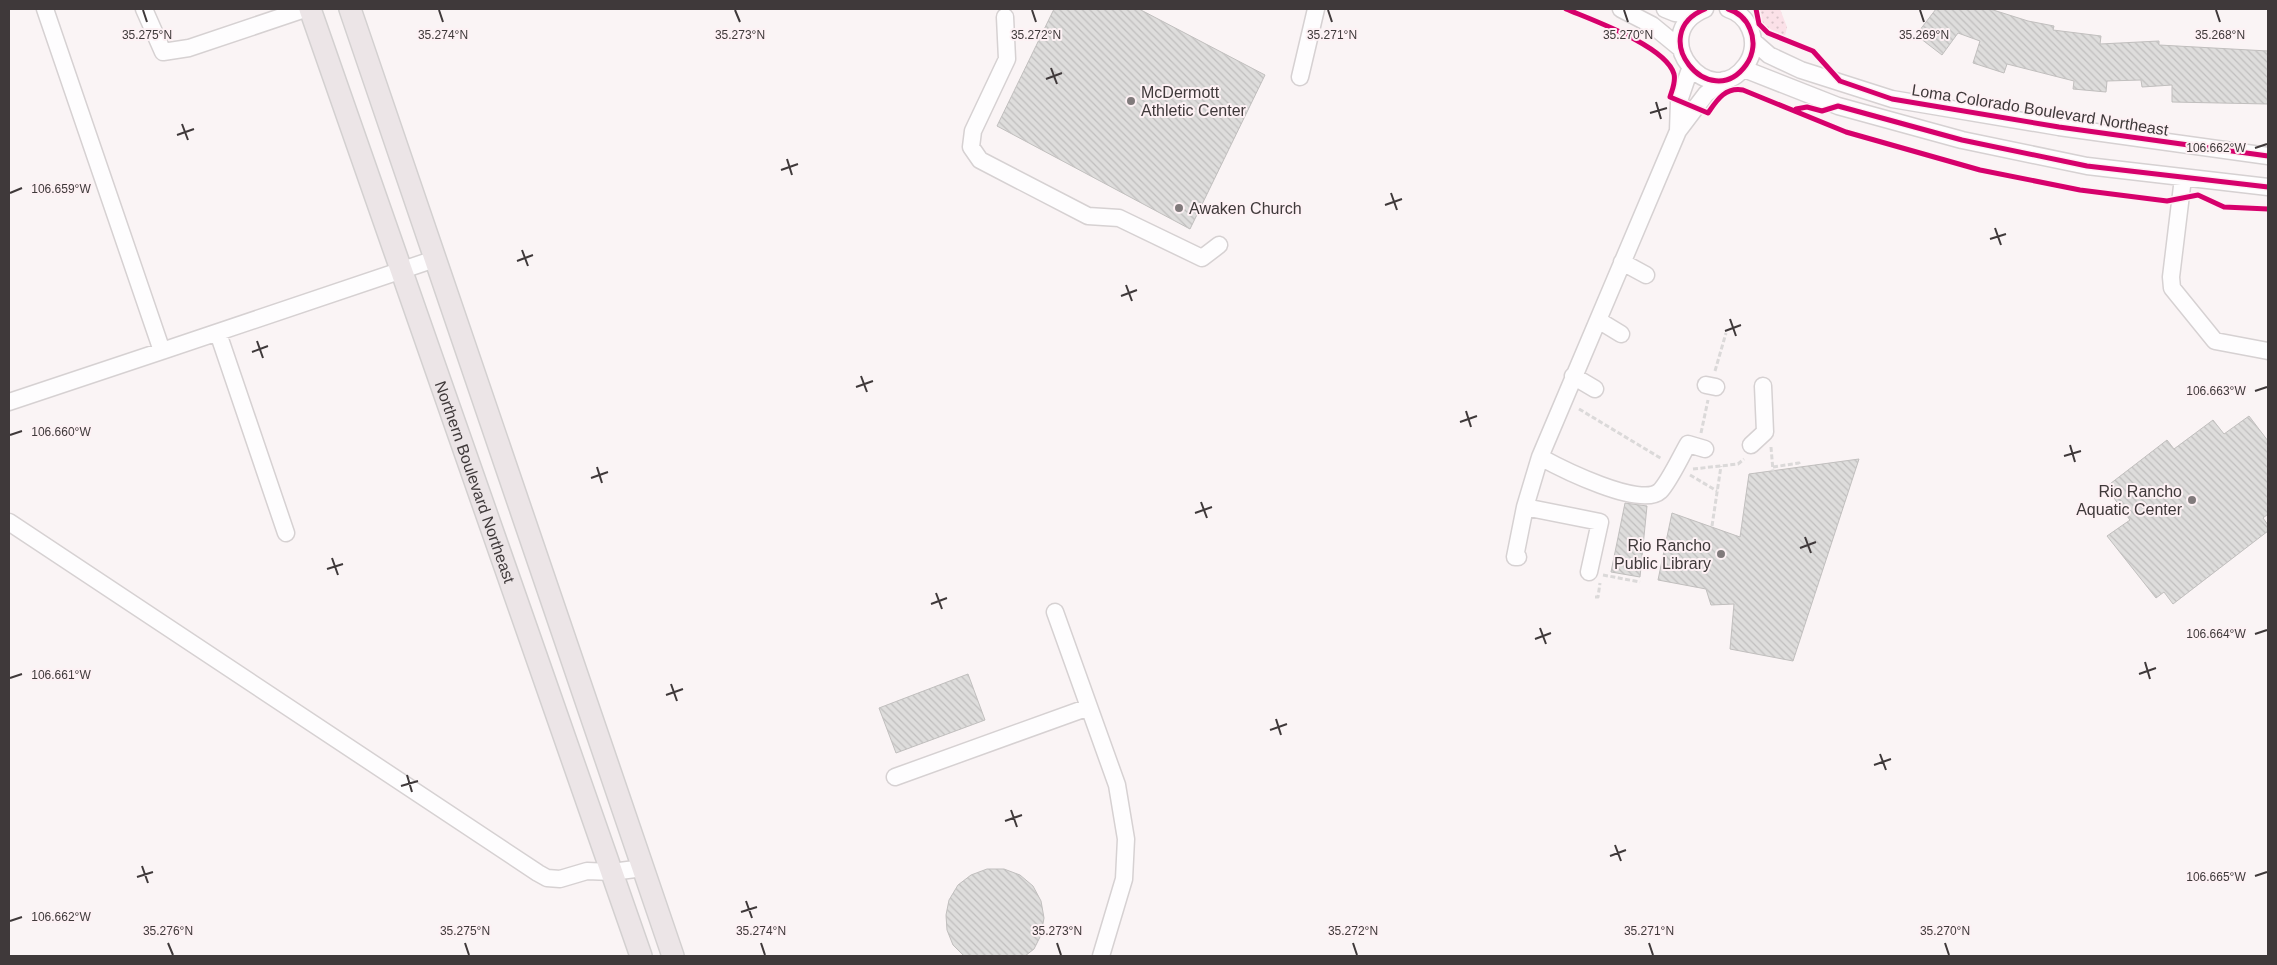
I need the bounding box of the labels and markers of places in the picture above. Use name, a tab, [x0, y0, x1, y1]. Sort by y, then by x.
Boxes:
place label: McDermott Athletic Center	[1141, 84, 1247, 119]
marker: McDermott Athletic Center	[1125, 95, 1137, 107]
place label: Awaken Church	[1189, 200, 1302, 217]
marker: Awaken Church	[1173, 202, 1185, 214]
place label: Rio Rancho Aquatic Center	[2076, 483, 2183, 518]
marker: Rio Rancho Aquatic Center	[2186, 494, 2198, 506]
place label: Rio Rancho Public Library	[1614, 537, 1711, 572]
marker: Rio Rancho Public Library	[1715, 548, 1727, 560]

